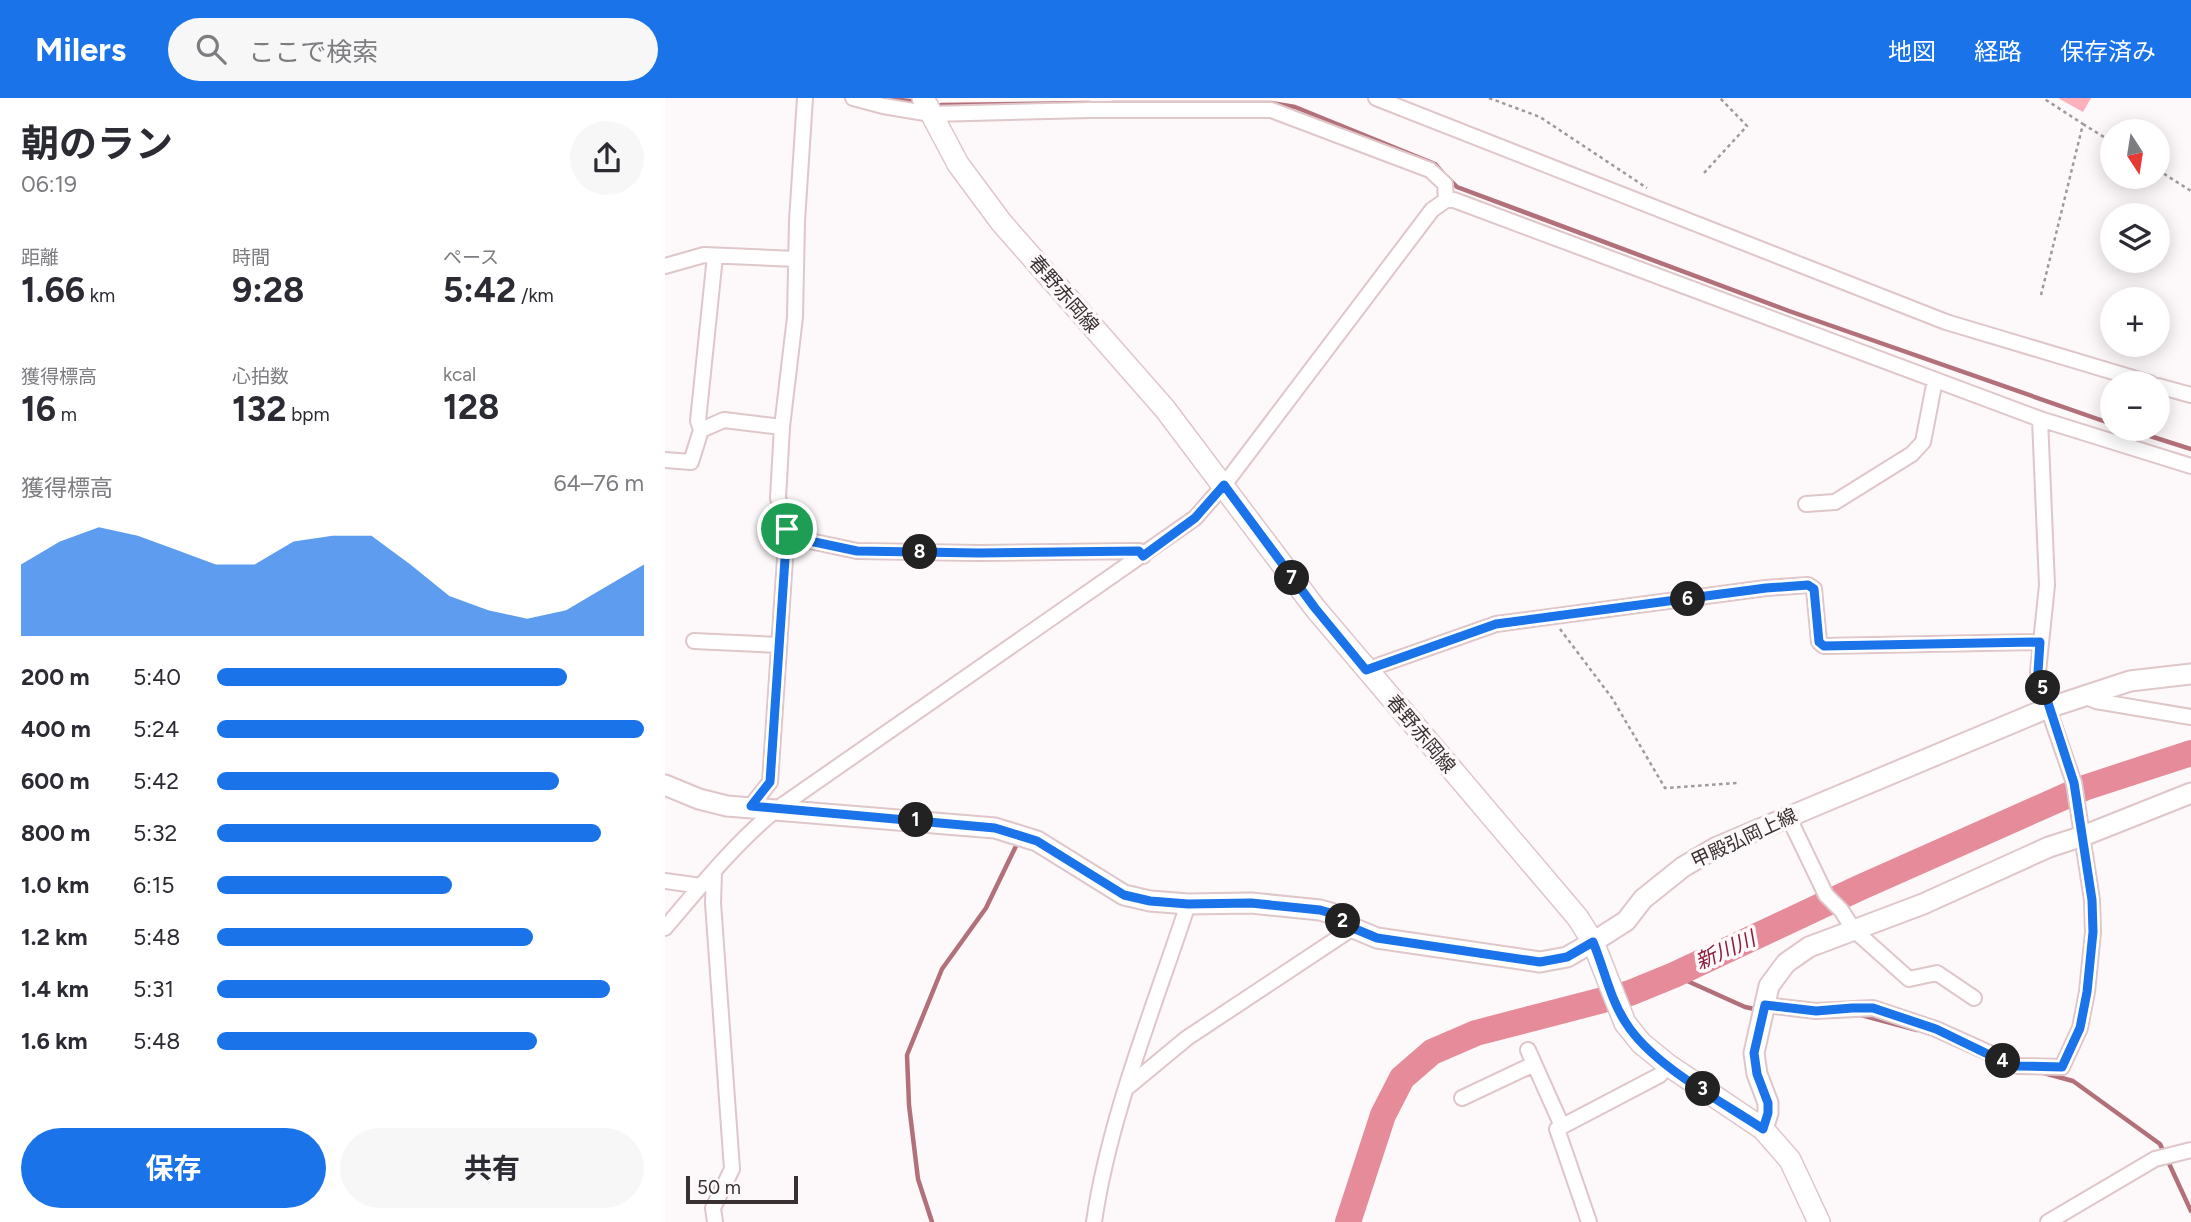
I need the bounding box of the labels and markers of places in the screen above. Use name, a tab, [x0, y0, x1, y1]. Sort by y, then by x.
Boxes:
pin	[757, 499, 817, 559]
pin: 8	[903, 534, 937, 570]
pin: 7	[1275, 560, 1309, 596]
pin: 6	[1671, 582, 1705, 616]
pin: 5	[2025, 670, 2061, 706]
pin: 1	[898, 802, 933, 838]
pin: 2	[1325, 904, 1361, 938]
pin: 4	[1985, 1044, 2021, 1079]
pin: 3	[1685, 1072, 1721, 1107]

